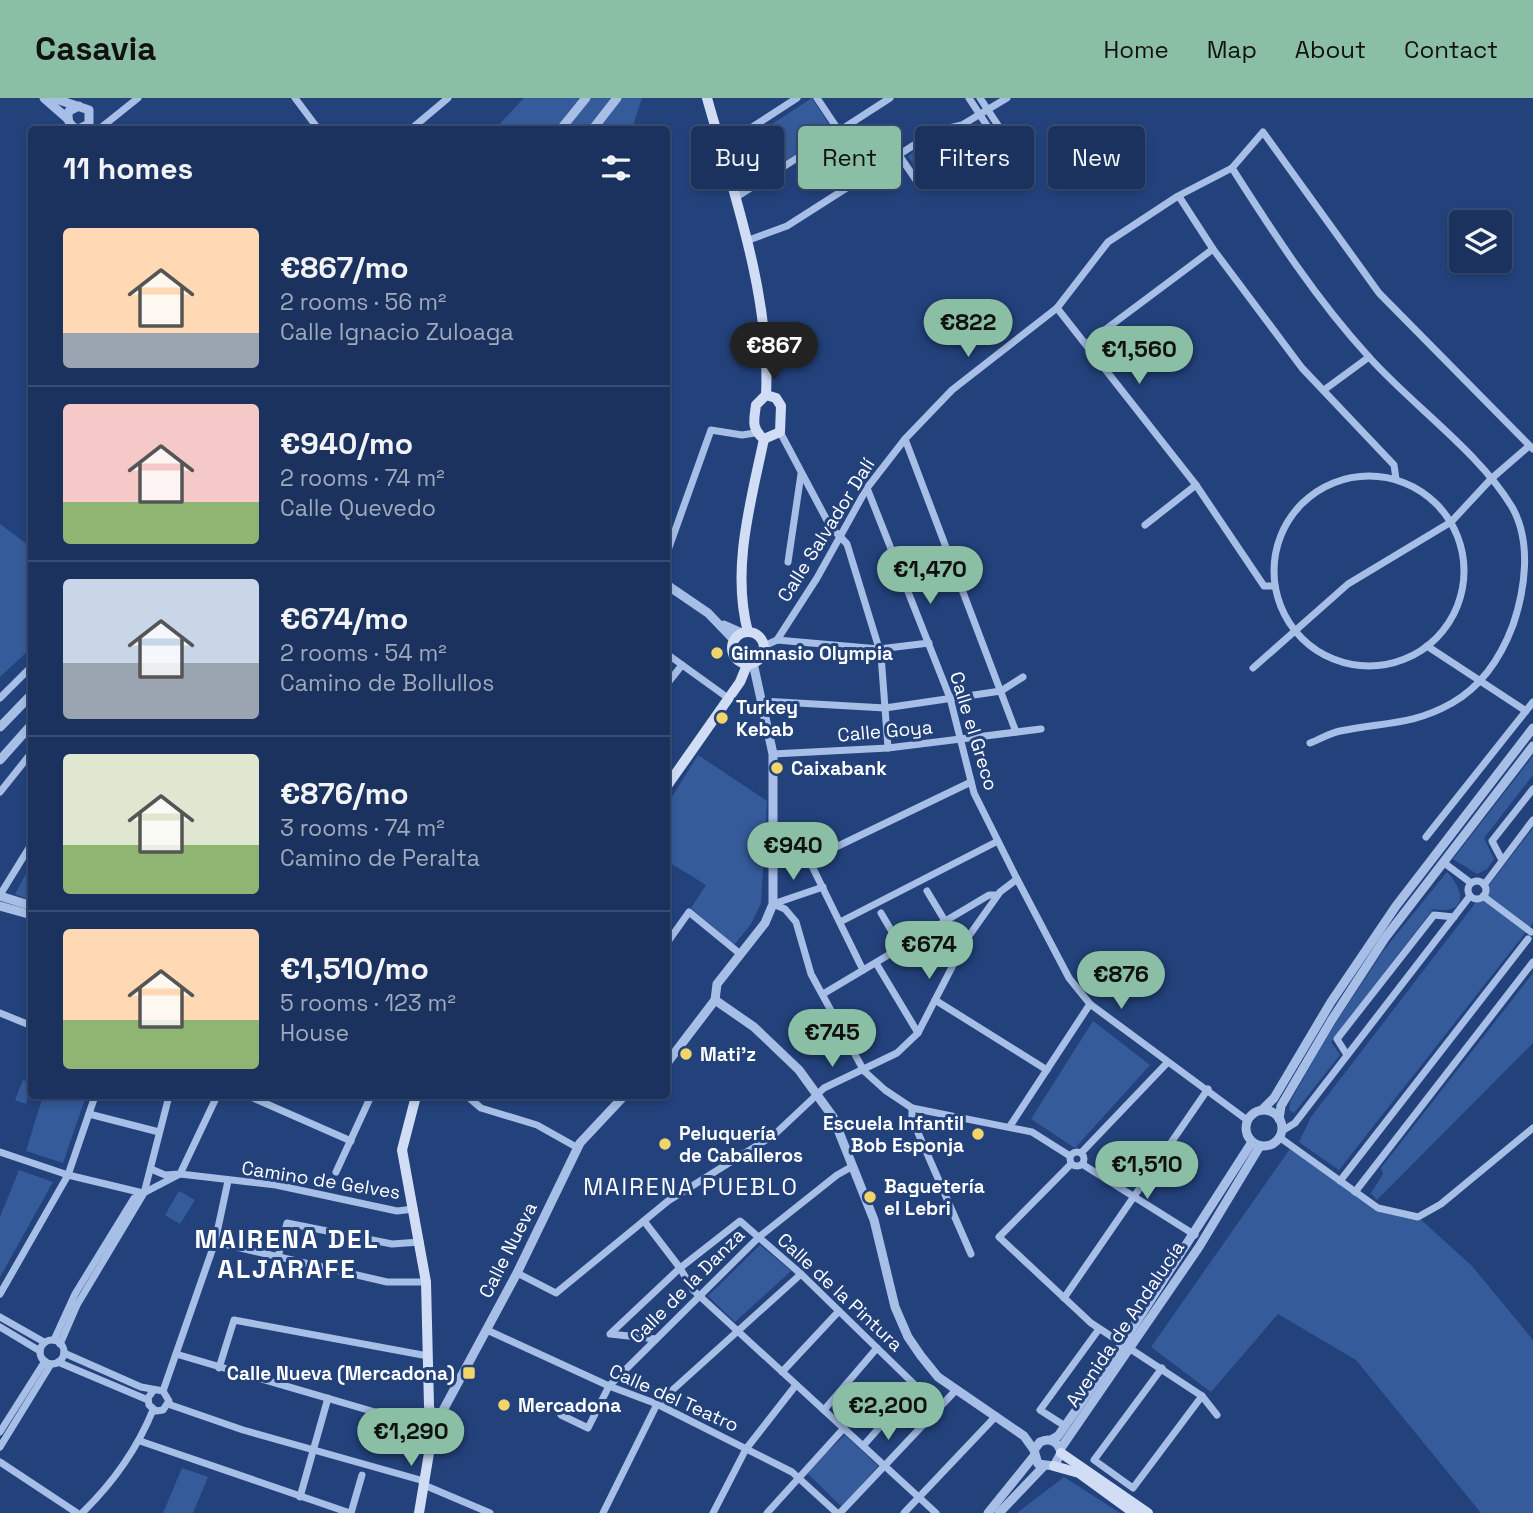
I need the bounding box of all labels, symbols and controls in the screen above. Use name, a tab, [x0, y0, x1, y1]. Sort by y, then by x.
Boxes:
text: Casavia	[35, 28, 156, 70]
text: Home	[1103, 34, 1169, 65]
text: Map	[1207, 34, 1257, 65]
text: About	[1295, 34, 1366, 65]
text: Contact	[1404, 34, 1498, 65]
chip: Buy	[691, 126, 784, 189]
chip: Rent	[798, 126, 901, 189]
chip: Filters	[915, 126, 1034, 189]
chip: New	[1048, 126, 1145, 189]
text: 11 homes	[63, 149, 193, 188]
icon: filters	[597, 149, 635, 187]
map controls	[1449, 210, 1512, 273]
button: layers	[1449, 210, 1512, 273]
text: €867/mo	[280, 248, 409, 287]
icon: home	[119, 256, 203, 340]
text: 2 rooms · 56 m²	[280, 287, 446, 317]
pin: €822	[927, 300, 1009, 359]
text: €822	[940, 307, 996, 337]
text: Calle Ignacio Zuloaga	[280, 317, 514, 347]
pin: €867	[733, 322, 815, 382]
pin: €1,560	[1082, 327, 1196, 386]
text: €867	[746, 330, 802, 360]
text: €1,560	[1101, 334, 1177, 364]
text: €940/mo	[280, 424, 413, 463]
icon: home	[119, 432, 203, 516]
street label: Calle Salvador Dalí	[772, 453, 881, 607]
text: 2 rooms · 74 m²	[280, 463, 445, 493]
text: Calle Quevedo	[280, 493, 436, 523]
pin: €1,470	[873, 546, 987, 606]
text: €1,470	[893, 554, 967, 584]
text: €674/mo	[280, 599, 408, 638]
icon: home	[119, 607, 203, 691]
text: 2 rooms · 54 m²	[280, 638, 447, 668]
place label: Gimnasio Olympia	[731, 641, 893, 666]
marker: Gimnasio Olympia	[709, 645, 725, 661]
text: Camino de Bollullos	[280, 668, 494, 698]
street label: Calle el Greco	[944, 668, 1004, 794]
place label: Turkey Kebab	[736, 695, 798, 742]
marker: Turkey Kebab	[714, 710, 730, 726]
street label: Calle Goya	[836, 714, 934, 748]
place label: Caixabank	[791, 756, 887, 781]
marker: Caixabank	[769, 760, 785, 776]
text: €876/mo	[280, 774, 409, 813]
icon: home	[119, 782, 203, 866]
text: 3 rooms · 74 m²	[280, 813, 445, 843]
pin: €940	[752, 822, 834, 882]
text: €940	[763, 830, 823, 860]
text: Camino de Peralta	[280, 843, 480, 873]
pin: €674	[888, 922, 970, 981]
text: €674	[901, 929, 957, 959]
text: €1,510/mo	[280, 949, 429, 988]
pin: €876	[1080, 951, 1162, 1011]
icon: home	[119, 957, 203, 1041]
text: €876	[1093, 959, 1149, 989]
text: 5 rooms · 123 m²	[280, 988, 456, 1018]
pin: €745	[791, 1010, 873, 1069]
text: €745	[804, 1017, 860, 1047]
text: House	[280, 1018, 349, 1048]
place label: Mati'z	[700, 1042, 756, 1067]
marker: Mati'z	[678, 1046, 694, 1062]
place label: Escuela Infantil Bob Esponja	[823, 1111, 964, 1158]
place label: Peluquería de Caballeros	[679, 1121, 803, 1168]
marker: Escuela Infantil Bob Esponja	[970, 1126, 986, 1142]
marker: Peluquería de Caballeros	[657, 1136, 673, 1152]
pin: €1,510	[1090, 1142, 1204, 1201]
text: €1,510	[1111, 1149, 1183, 1179]
street label: Camino de Gelves	[240, 1155, 402, 1205]
district label: MAIRENA PUEBLO	[583, 1172, 799, 1202]
place label: Baguetería el Lebri	[884, 1174, 985, 1221]
marker: Baguetería el Lebri	[862, 1189, 878, 1205]
street label: Calle Nueva	[473, 1198, 543, 1302]
district label: MAIRENA DEL ALJARAFE	[194, 1222, 380, 1286]
street label: Calle de la Danza	[624, 1223, 750, 1349]
street label: Calle de la Pintura	[772, 1227, 908, 1357]
street label: Avenida de Andalucía	[1060, 1236, 1190, 1412]
street label: Calle del Teatro	[605, 1358, 743, 1438]
place label: Calle Nueva (Mercadona)	[227, 1361, 455, 1386]
marker: Calle Nueva (Mercadona)	[461, 1365, 477, 1381]
pin: €2,200	[831, 1382, 945, 1442]
text: €2,200	[848, 1390, 928, 1420]
place label: Mercadona	[518, 1393, 621, 1418]
marker: Mercadona	[496, 1397, 512, 1413]
pin: €1,290	[354, 1408, 468, 1468]
text: €1,290	[373, 1416, 449, 1446]

